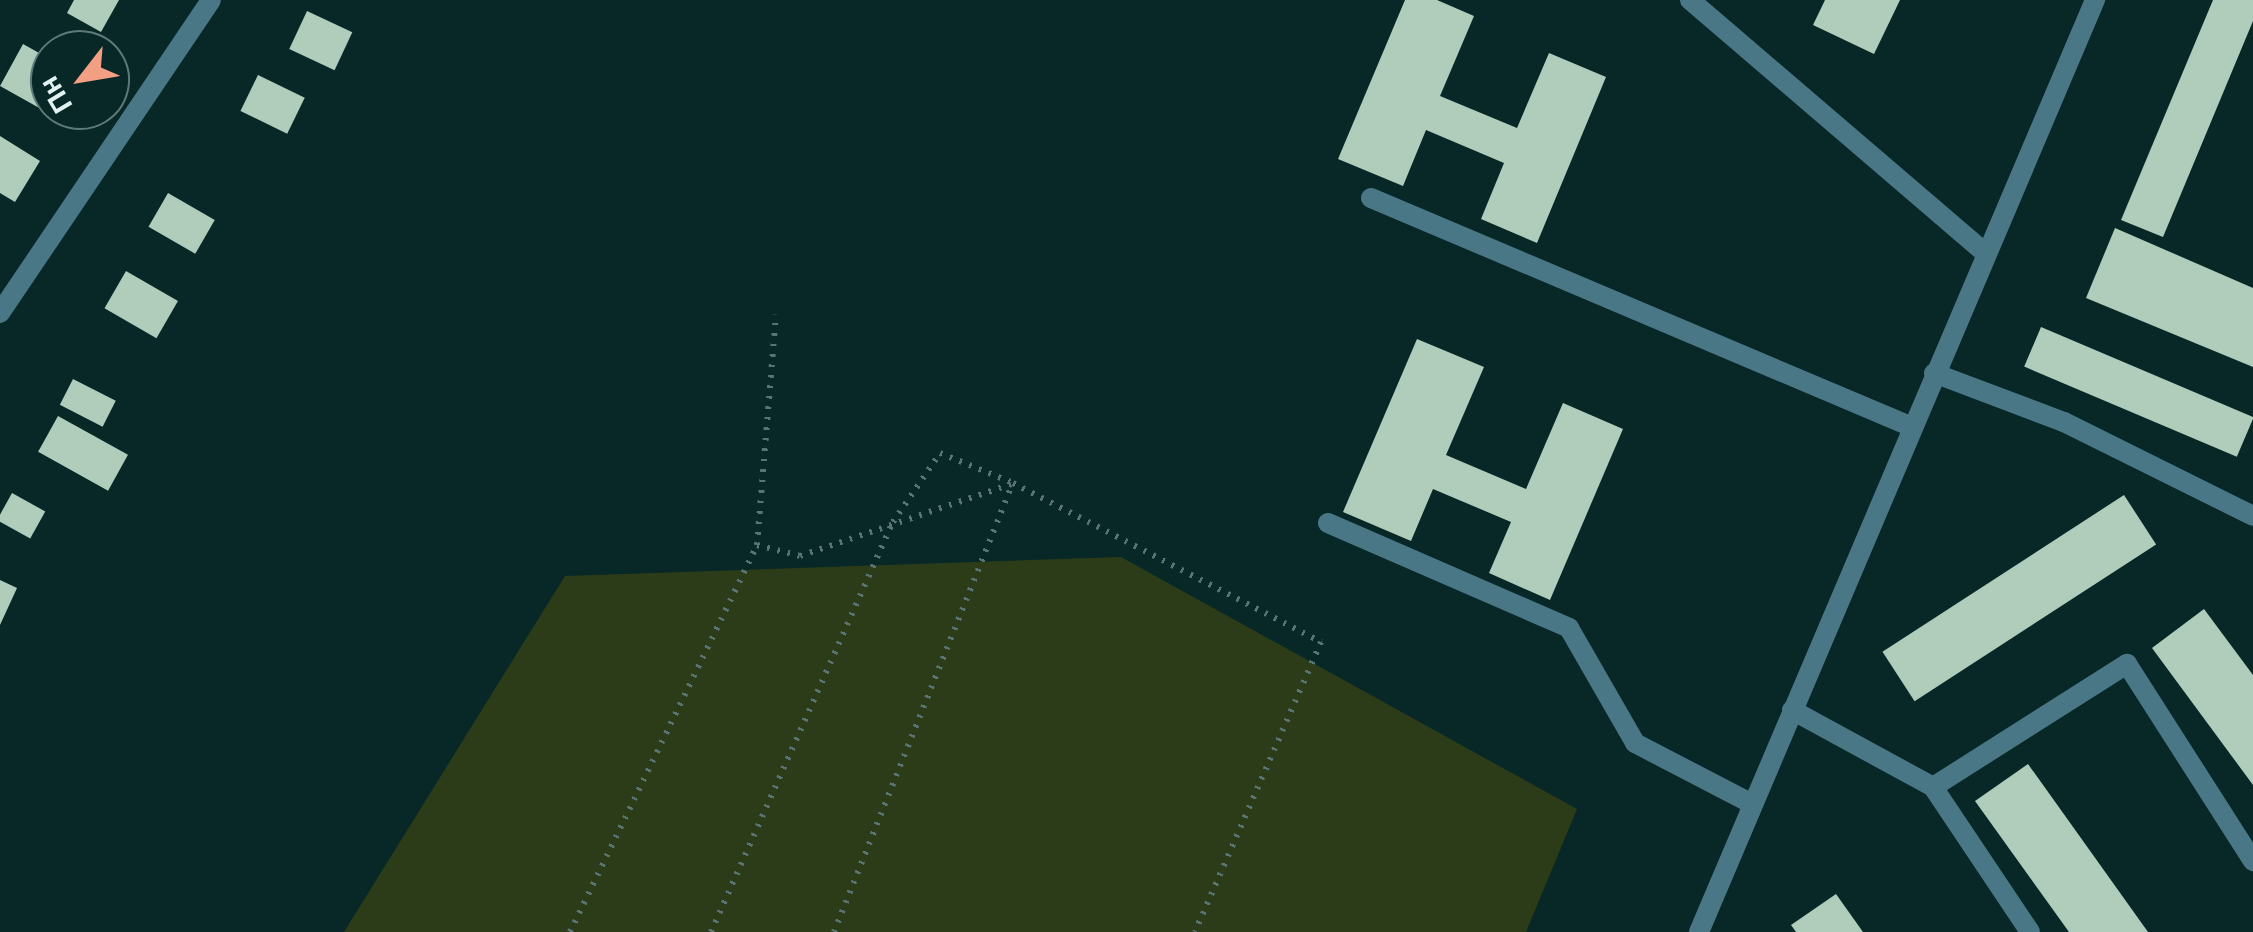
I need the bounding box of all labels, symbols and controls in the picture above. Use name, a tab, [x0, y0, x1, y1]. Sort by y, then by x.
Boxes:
north arrow	[30, 30, 130, 130]
text: Пн	[33, 71, 78, 119]

